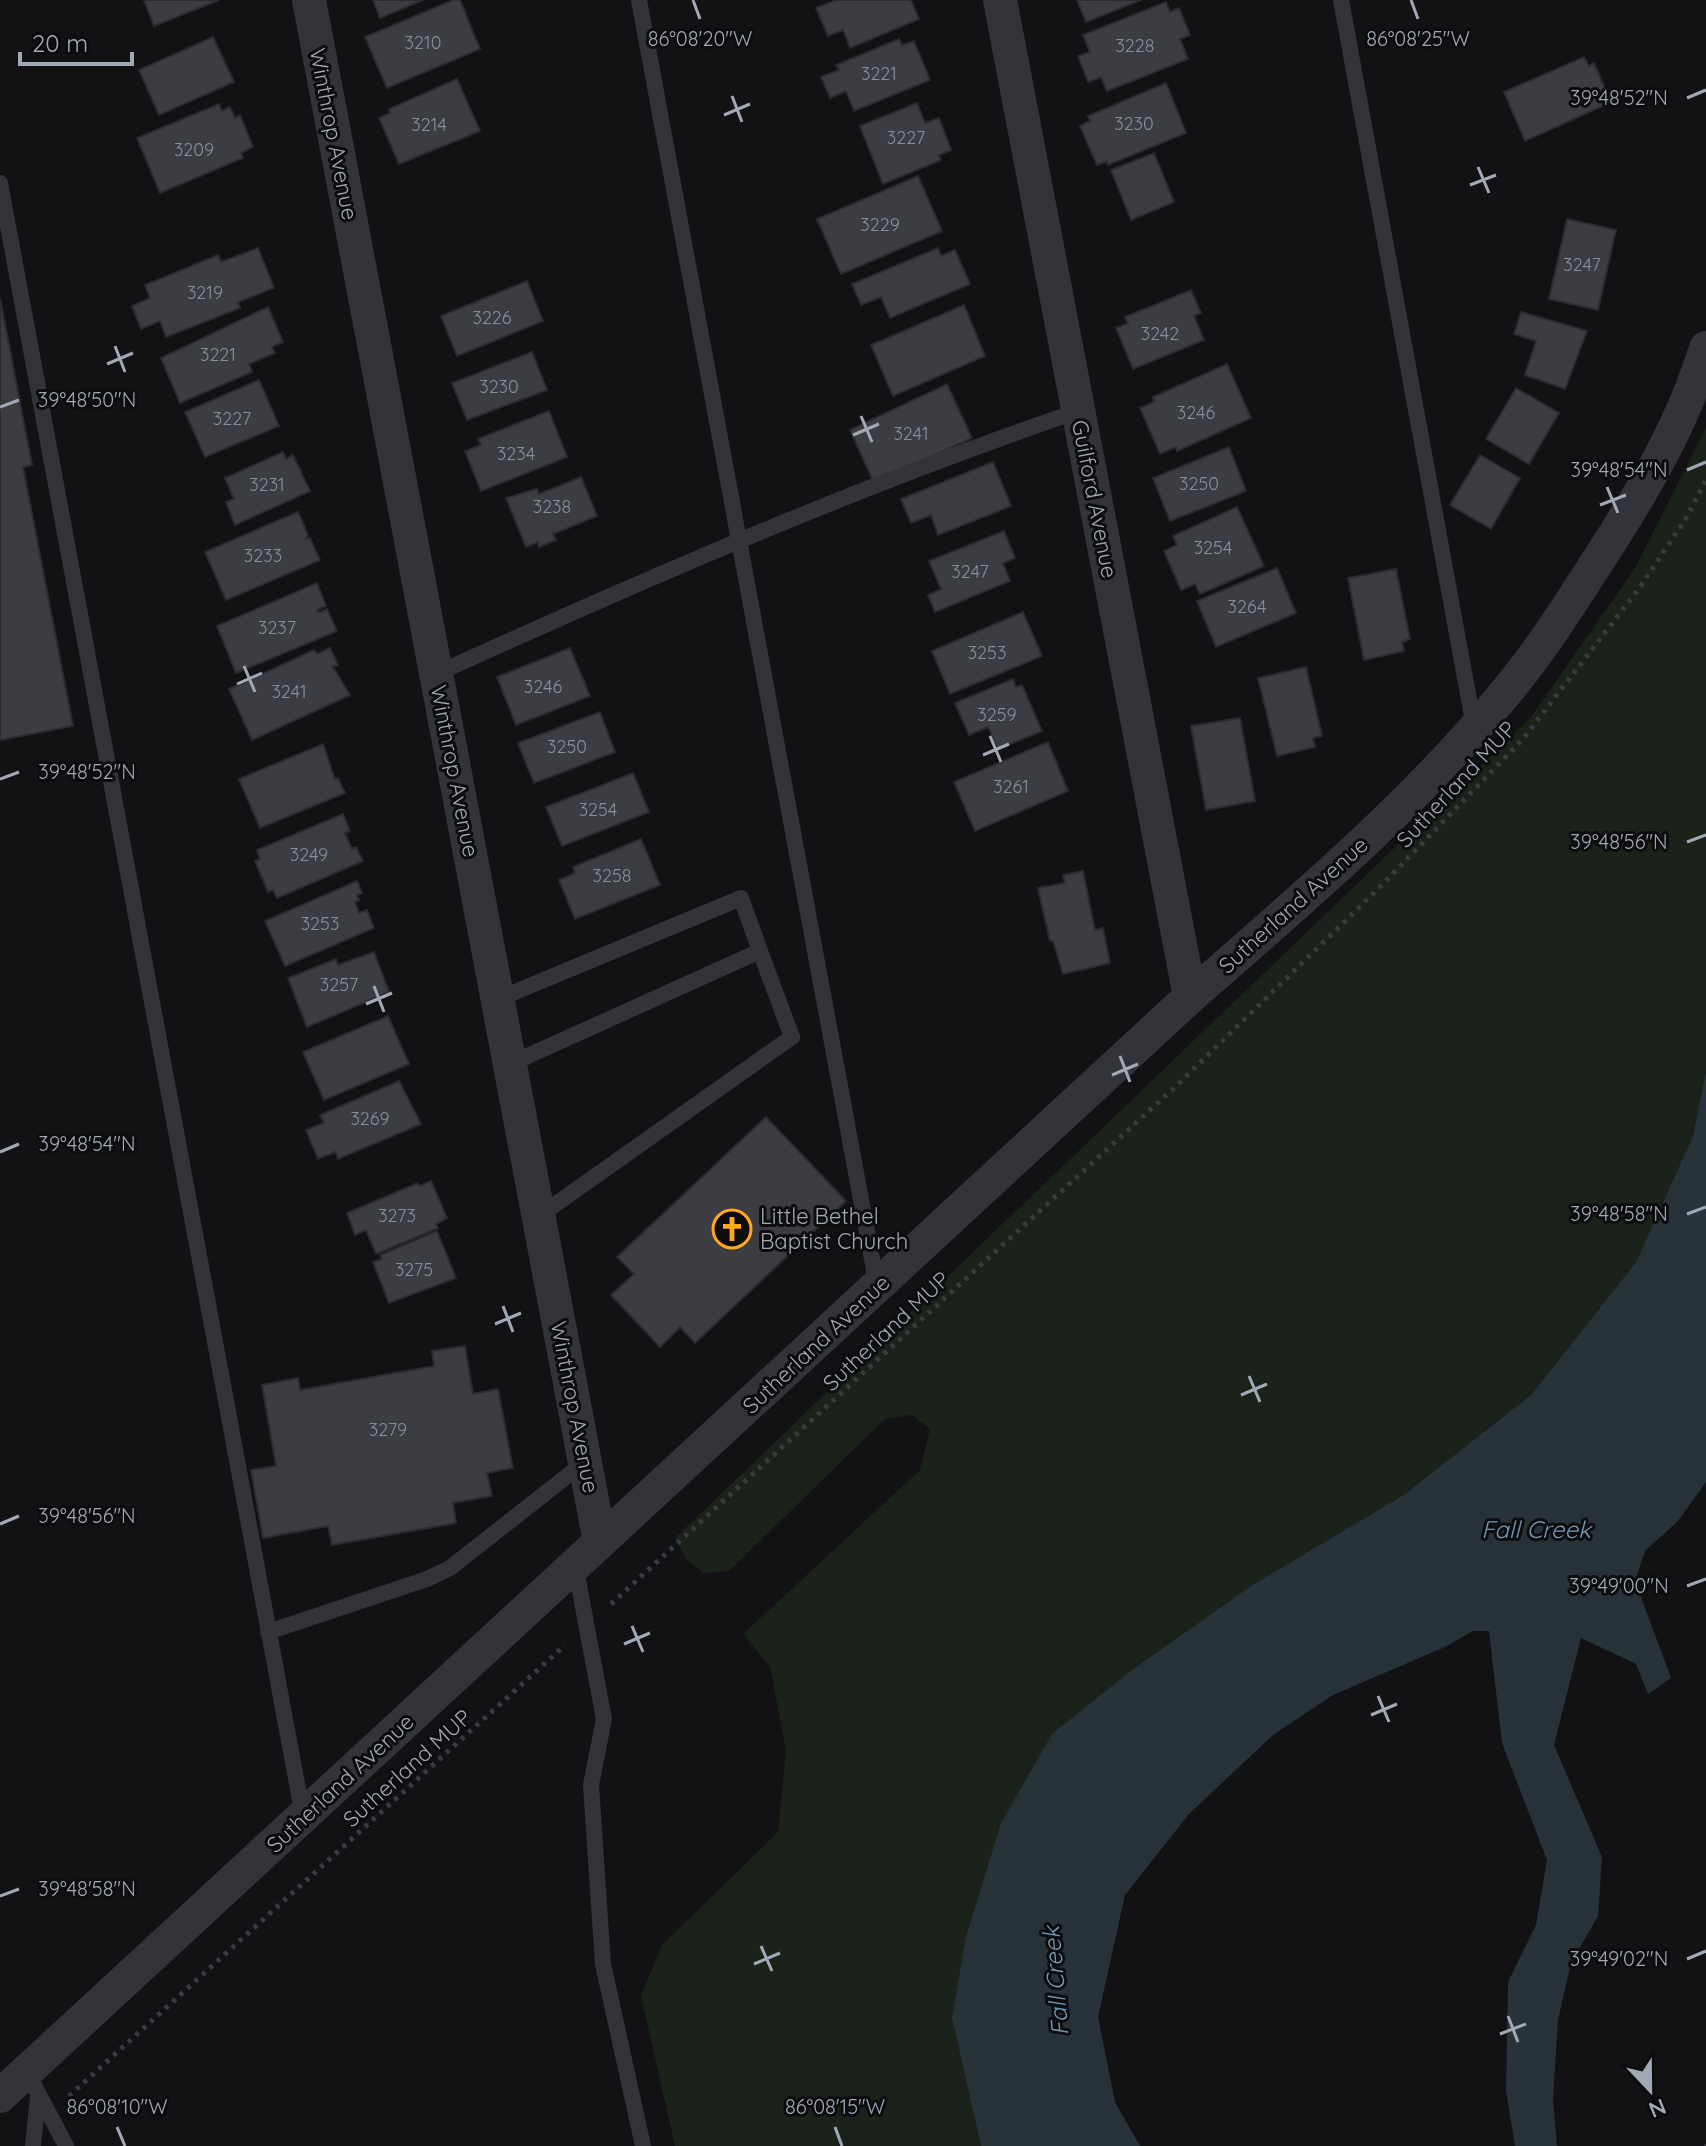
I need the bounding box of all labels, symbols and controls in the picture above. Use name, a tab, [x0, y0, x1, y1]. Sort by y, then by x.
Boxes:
scale bar	[20, 16, 132, 66]
text: 86°08'20"W	[648, 26, 752, 51]
text: 86°08'25"W	[1366, 26, 1470, 51]
text: 20 m	[32, 28, 88, 58]
house number: 3210	[405, 31, 441, 54]
house number: 3228	[1115, 34, 1155, 57]
street label: Winthrop Avenue	[304, 46, 364, 222]
house number: 3221	[861, 62, 897, 85]
text: 39°48'52"N	[1570, 85, 1668, 110]
house number: 3230	[1114, 112, 1154, 135]
house number: 3214	[411, 113, 447, 136]
house number: 3227	[887, 126, 925, 149]
house number: 3209	[174, 138, 214, 161]
house number: 3229	[860, 213, 900, 236]
house number: 3247	[1563, 253, 1601, 276]
house number: 3219	[187, 281, 223, 304]
house number: 3226	[472, 306, 512, 329]
house number: 3242	[1141, 322, 1179, 345]
house number: 3221	[200, 343, 236, 366]
house number: 3230	[479, 375, 519, 398]
text: 39°48'50"N	[38, 387, 136, 412]
house number: 3246	[1177, 401, 1215, 424]
house number: 3227	[213, 407, 251, 430]
street label: Guilford Avenue	[1066, 418, 1124, 580]
house number: 3241	[893, 422, 929, 445]
house number: 3234	[497, 442, 535, 465]
text: 39°48'54"N	[1570, 457, 1668, 482]
house number: 3250	[1179, 472, 1219, 495]
house number: 3231	[249, 473, 285, 496]
house number: 3238	[533, 495, 571, 518]
house number: 3254	[1194, 536, 1232, 559]
house number: 3233	[244, 544, 282, 567]
house number: 3247	[951, 560, 989, 583]
house number: 3264	[1228, 595, 1266, 618]
house number: 3237	[258, 616, 296, 639]
house number: 3253	[968, 641, 1006, 664]
house number: 3246	[524, 675, 562, 698]
house number: 3241	[271, 680, 307, 703]
street label: Winthrop Avenue	[425, 683, 485, 859]
house number: 3259	[977, 703, 1017, 726]
street label: Sutherland MUP	[1390, 715, 1522, 853]
house number: 3250	[547, 735, 587, 758]
text: 39°48'52"N	[38, 759, 136, 784]
house number: 3261	[993, 775, 1029, 798]
house number: 3254	[579, 798, 617, 821]
text: 39°48'56"N	[1570, 829, 1668, 854]
street label: Sutherland Avenue	[1212, 831, 1374, 979]
house number: 3249	[290, 843, 328, 866]
house number: 3258	[593, 864, 631, 887]
house number: 3253	[301, 912, 339, 935]
house number: 3257	[320, 973, 358, 996]
house number: 3269	[350, 1107, 390, 1130]
text: 39°48'54"N	[38, 1131, 136, 1156]
text: 39°48'58"N	[1570, 1201, 1668, 1226]
place label: Little Bethel Baptist Church	[760, 1202, 908, 1255]
house number: 3273	[378, 1204, 416, 1227]
church icon: Little Bethel Baptist Church	[711, 1208, 753, 1250]
house number: 3275	[395, 1258, 433, 1281]
street label: Sutherland MUP	[817, 1265, 955, 1397]
street label: Sutherland Avenue	[736, 1268, 896, 1420]
street label: Winthrop Avenue	[545, 1319, 605, 1495]
house number: 3279	[369, 1418, 407, 1441]
text: 39°48'56"N	[38, 1503, 136, 1528]
water label: Fall Creek	[1481, 1514, 1593, 1544]
text: 39°49'00"N	[1569, 1573, 1669, 1598]
street label: Sutherland MUP	[337, 1703, 477, 1833]
street label: Sutherland Avenue	[260, 1707, 420, 1859]
text: 39°48'58"N	[38, 1876, 136, 1901]
water label: Fall Creek	[1035, 1923, 1075, 2037]
text: 39°49'02"N	[1570, 1946, 1668, 1971]
north arrow	[1610, 2050, 1690, 2130]
text: N	[1645, 2093, 1670, 2125]
text: 86°08'10"W	[66, 2094, 168, 2119]
text: 86°08'15"W	[785, 2094, 885, 2119]

